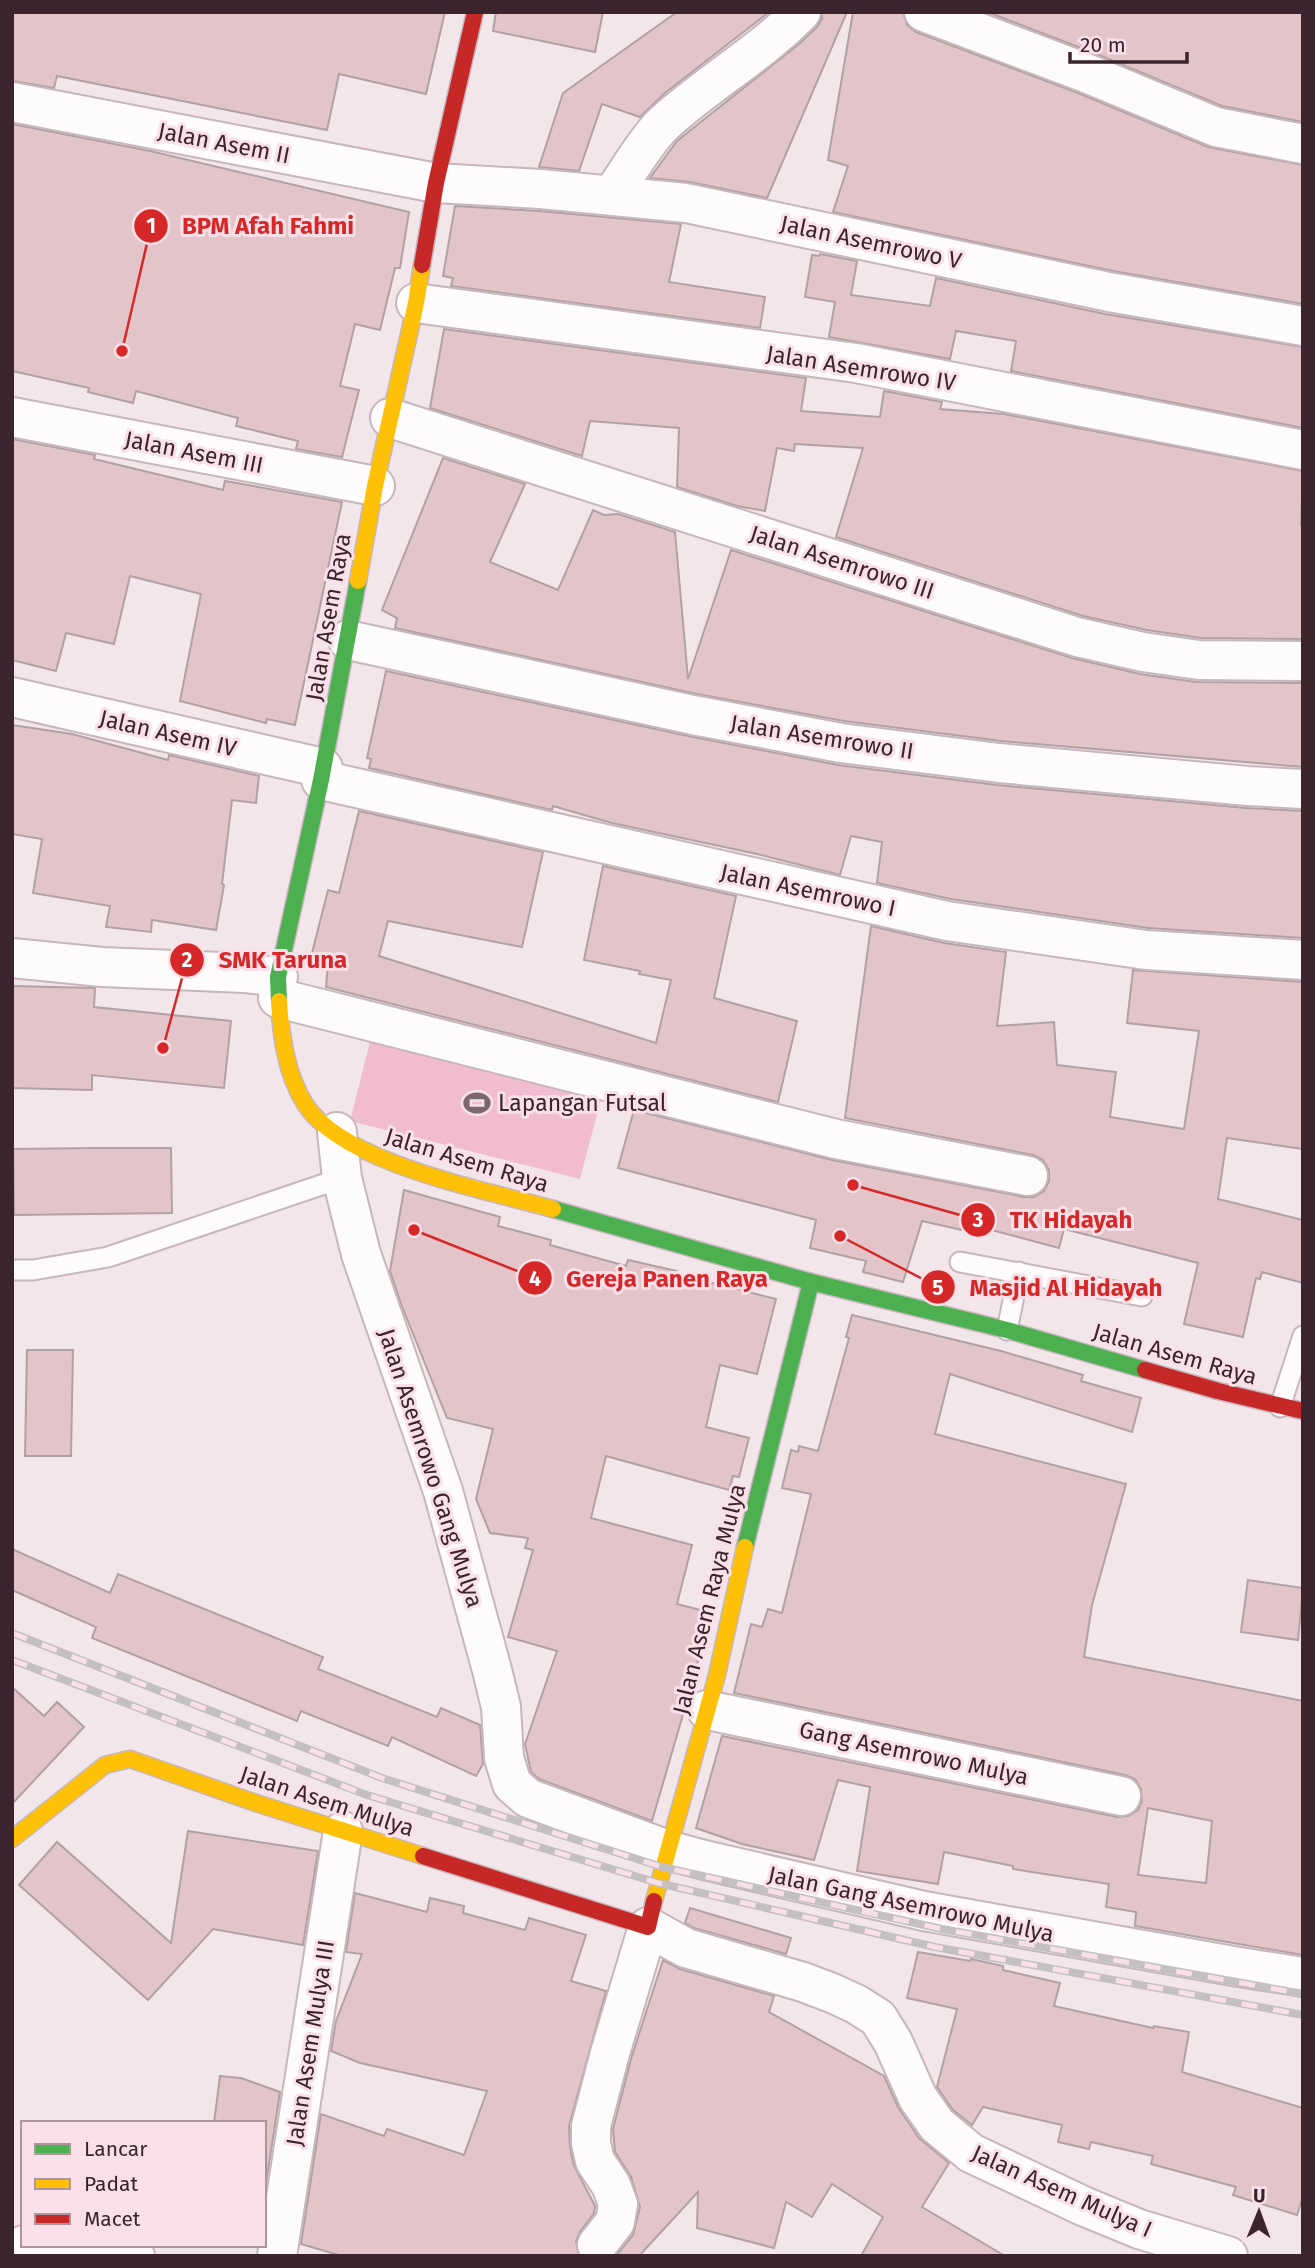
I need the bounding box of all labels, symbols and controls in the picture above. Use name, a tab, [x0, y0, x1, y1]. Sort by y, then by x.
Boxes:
scale bar	[1070, 21, 1187, 65]
text: 20 m	[1080, 32, 1126, 58]
street label: Jalan Asem II	[156, 116, 292, 170]
callout: BPM Afah Fahmi	[133, 203, 368, 248]
street label: Jalan Asemrowo V	[778, 209, 964, 275]
text: BPM Afah Fahmi	[182, 212, 354, 240]
text: 1	[146, 213, 156, 239]
street label: Jalan Asemrowo IV	[764, 339, 958, 397]
street label: Jalan Asem III	[122, 425, 266, 479]
street label: Jalan Asemrowo III	[746, 519, 938, 605]
street label: Jalan Asem Raya	[299, 531, 357, 703]
street label: Jalan Asem IV	[97, 704, 239, 762]
street label: Jalan Asemrowo II	[728, 709, 916, 765]
street label: Jalan Asemrowo I	[718, 858, 898, 922]
callout: SMK Taruna	[170, 937, 361, 982]
text: SMK Taruna	[219, 946, 347, 974]
text: 2	[182, 947, 193, 973]
sports icon: Lapangan Futsal	[462, 1088, 492, 1118]
place label: Lapangan Futsal	[498, 1089, 667, 1117]
street label: Jalan Asem Raya	[382, 1122, 552, 1198]
callout: TK Hidayah	[961, 1198, 1147, 1243]
text: TK Hidayah	[1010, 1206, 1132, 1234]
text: 3	[972, 1207, 984, 1233]
callout: Gereja Panen Raya	[518, 1256, 782, 1301]
text: Gereja Panen Raya	[566, 1265, 768, 1293]
callout: Masjid Al Hidayah	[921, 1265, 1177, 1310]
text: 4	[529, 1266, 541, 1292]
text: Masjid Al Hidayah	[970, 1274, 1162, 1302]
text: 5	[932, 1275, 944, 1301]
street label: Jalan Asem Raya	[1090, 1317, 1260, 1391]
street label: Jalan Asemrowo Gang Mulya	[373, 1325, 489, 1611]
street label: Jalan Asem Raya Mulya	[667, 1481, 751, 1717]
street label: Gang Asemrowo Mulya	[797, 1715, 1031, 1791]
street label: Jalan Asem Mulya	[236, 1760, 418, 1842]
street label: Jalan Gang Asemrowo Mulya	[765, 1860, 1057, 1948]
street label: Jalan Asem Mulya III	[280, 1938, 340, 2148]
legend	[21, 2121, 266, 2247]
text: Lancar	[84, 2136, 147, 2162]
street label: Jalan Asem Mulya I	[968, 2139, 1156, 2243]
text: Padat	[84, 2171, 138, 2197]
north arrow	[1224, 2177, 1294, 2247]
text: U	[1253, 2184, 1266, 2207]
text: Macet	[84, 2206, 141, 2232]

